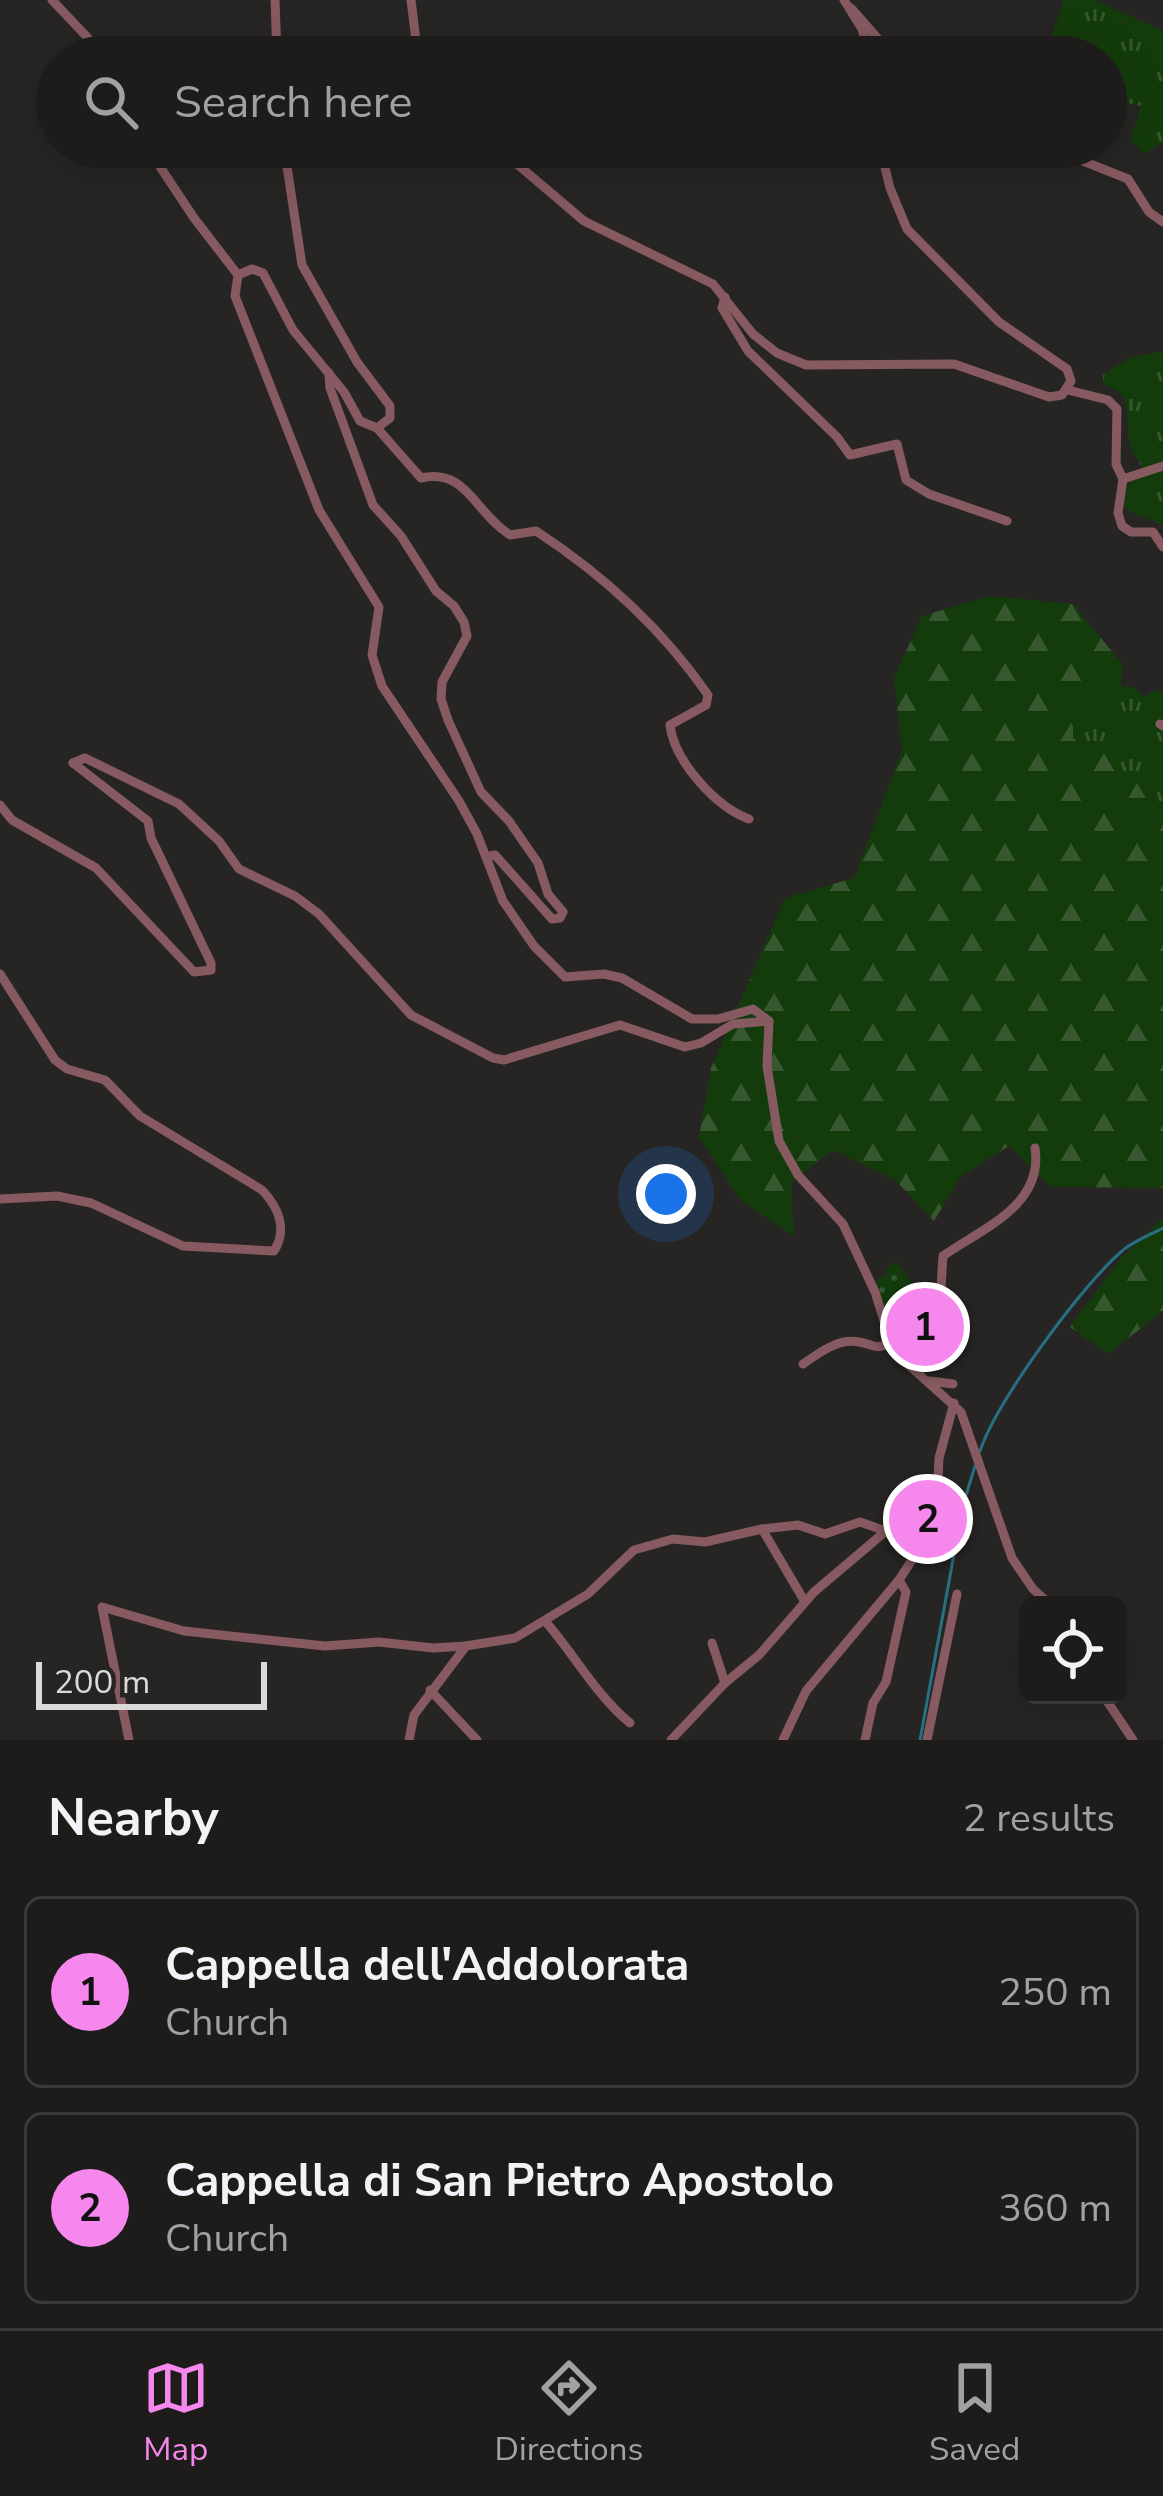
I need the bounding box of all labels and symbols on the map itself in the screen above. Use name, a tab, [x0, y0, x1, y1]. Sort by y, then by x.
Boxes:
your location	[636, 1164, 696, 1224]
pin: 1	[886, 1282, 964, 1372]
pin: 2	[889, 1474, 967, 1564]
scale bar	[36, 1656, 267, 1709]

